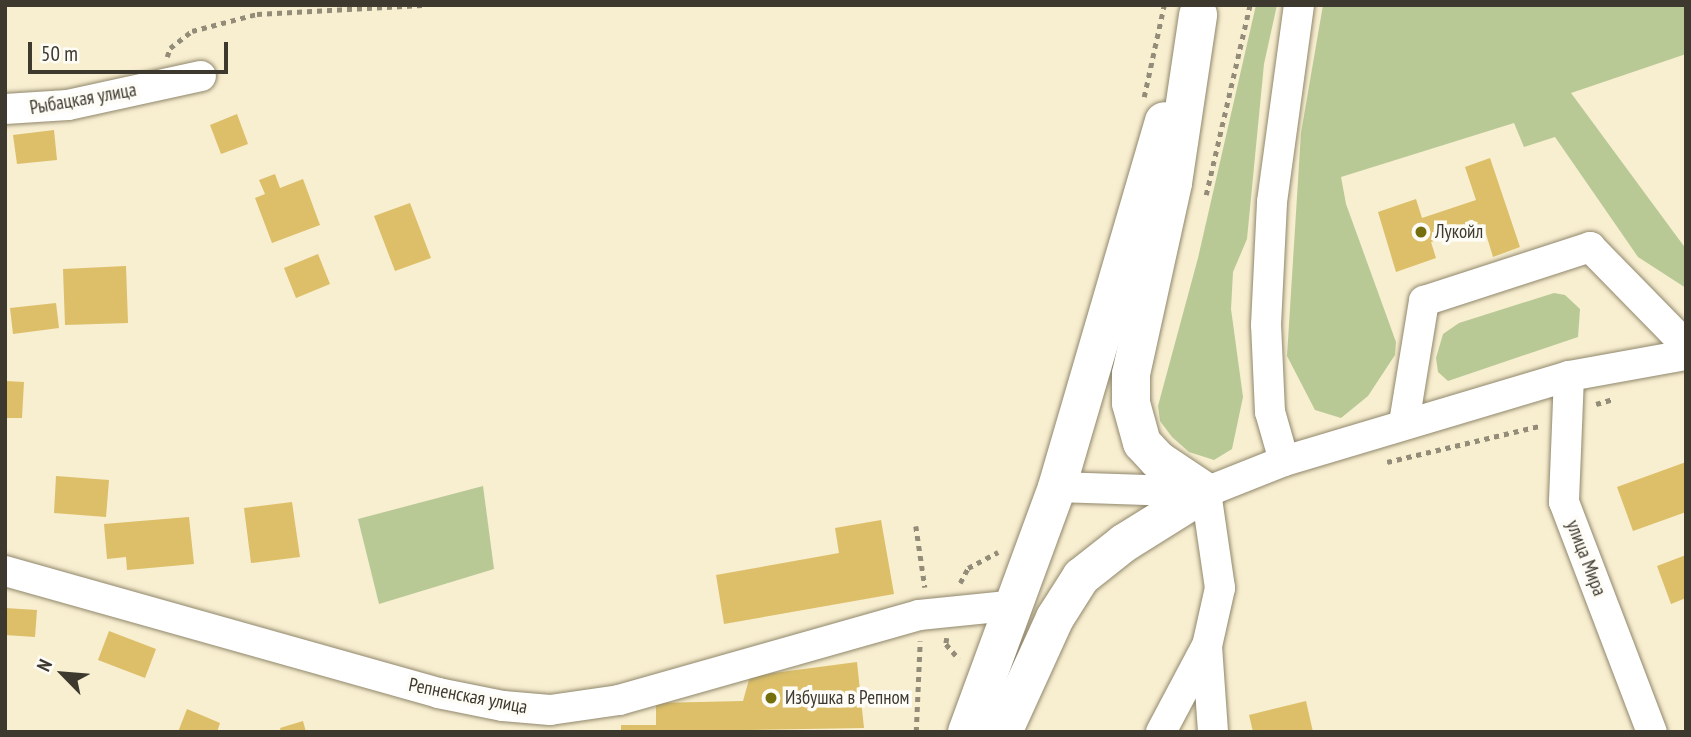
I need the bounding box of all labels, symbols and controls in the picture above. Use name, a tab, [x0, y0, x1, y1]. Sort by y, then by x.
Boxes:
scale bar	[32, 28, 231, 72]
text: 50 m	[41, 40, 78, 67]
street label: Рыбацкая улица	[28, 78, 138, 120]
place label: Лукойл	[1435, 221, 1483, 243]
marker: Лукойл	[1413, 224, 1429, 240]
street label: улица Мира	[1561, 517, 1611, 599]
north arrow	[28, 639, 98, 709]
text: N	[31, 655, 57, 675]
street label: Репненская улица	[407, 673, 529, 719]
place label: Избушка в Репном	[785, 687, 910, 709]
marker: Избушка в Репном	[763, 690, 779, 706]

